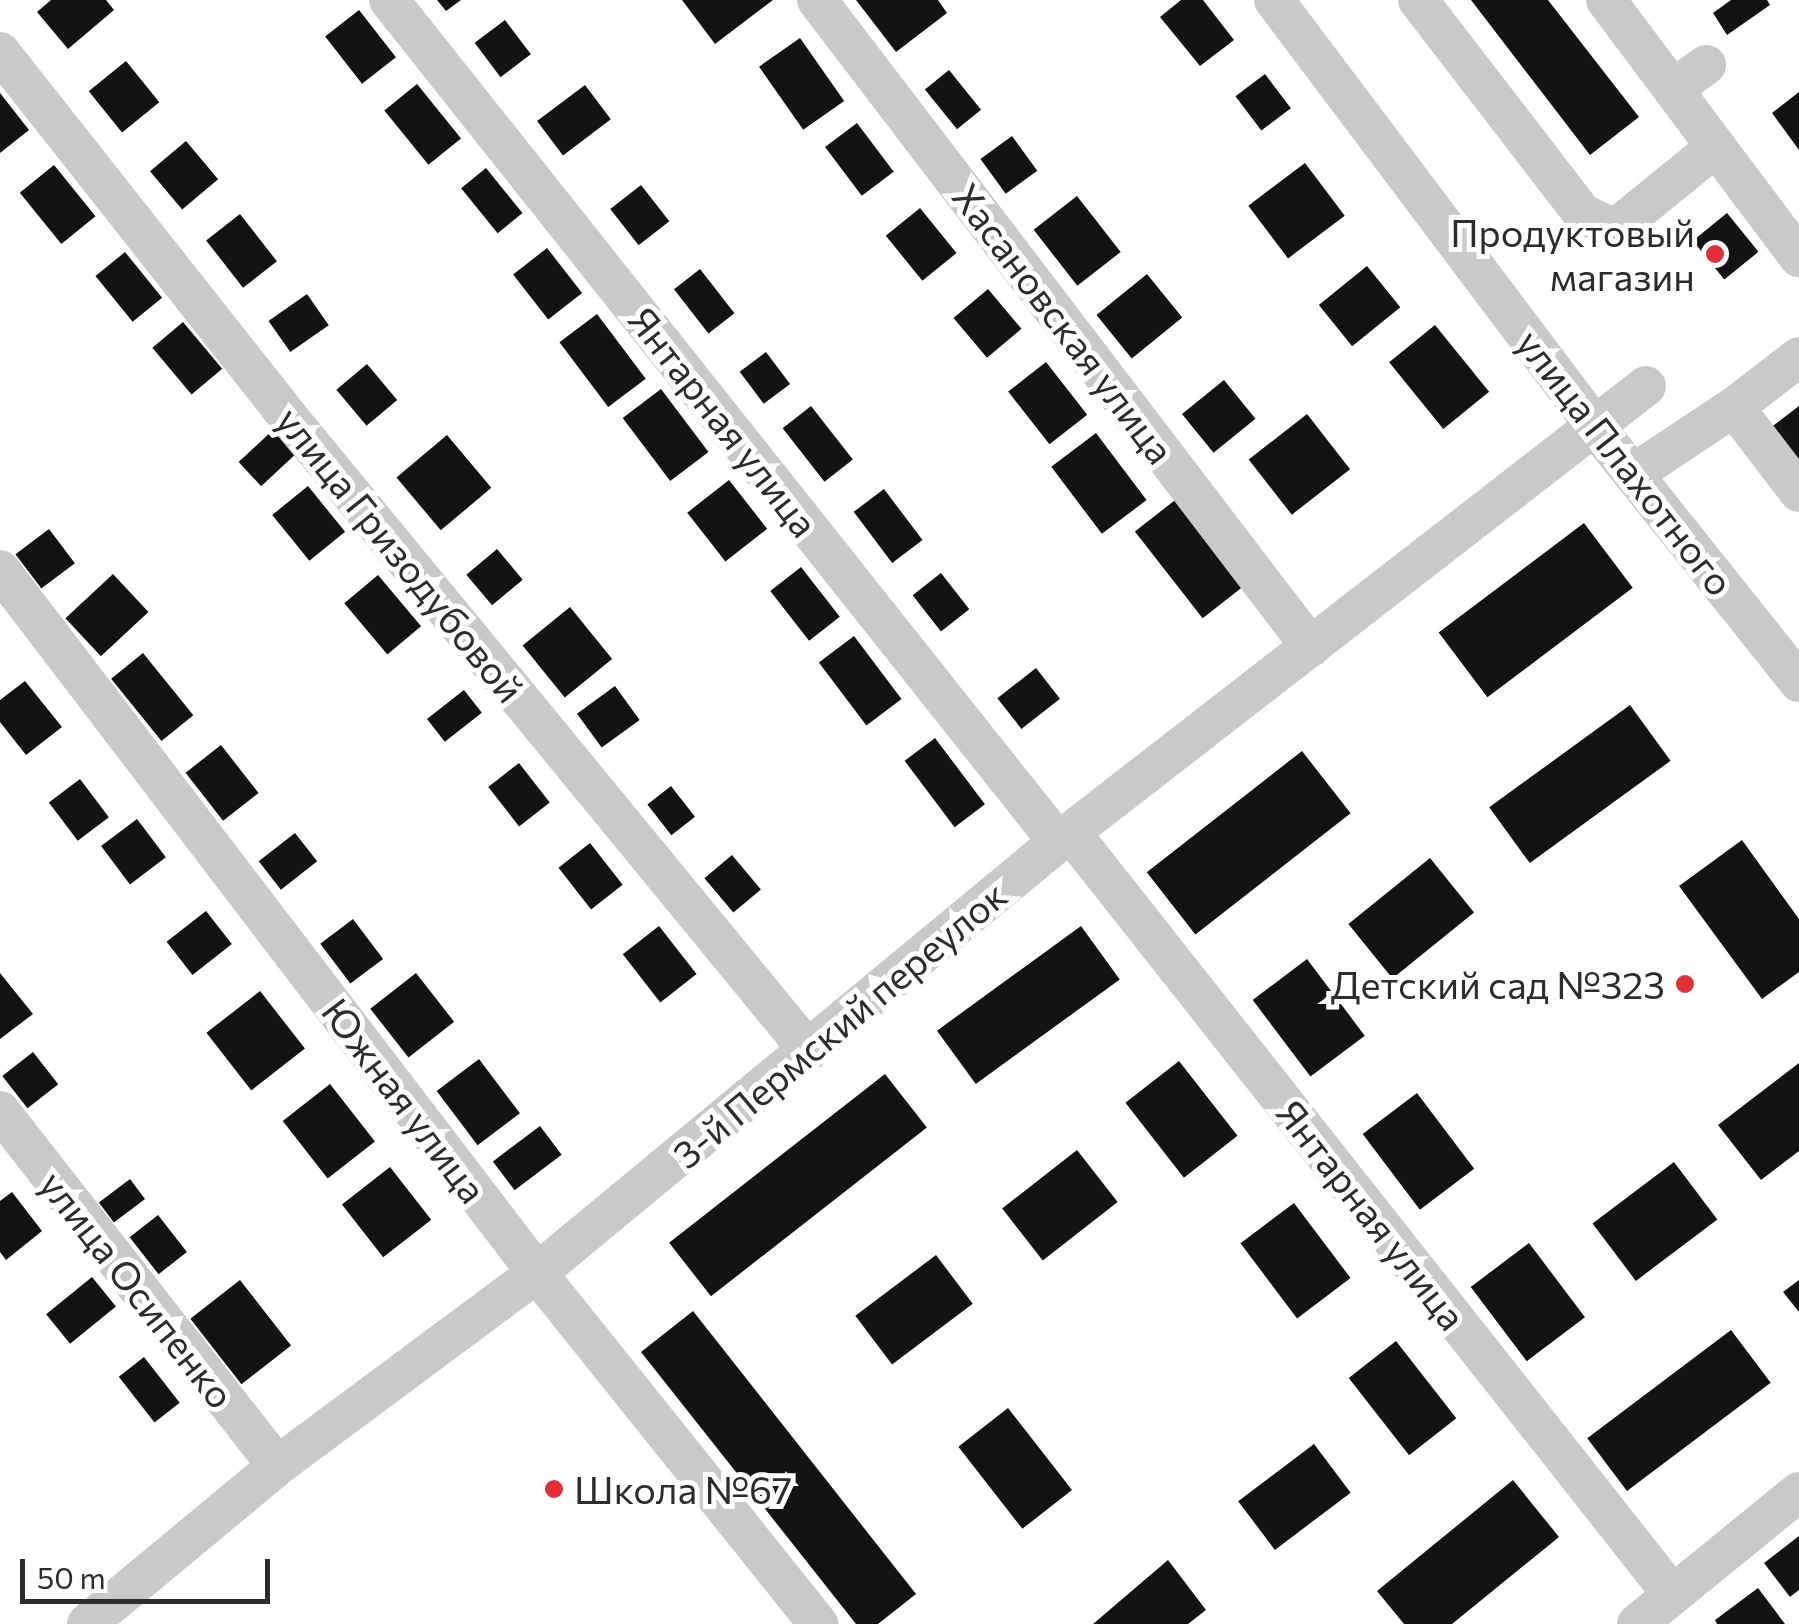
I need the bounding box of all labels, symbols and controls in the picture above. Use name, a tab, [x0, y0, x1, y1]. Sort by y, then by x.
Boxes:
street label: Хасановская улица	[944, 174, 1184, 472]
place label: Продуктовый магазин	[1450, 209, 1695, 298]
marker: Продуктовый магазин	[1704, 243, 1726, 265]
street label: Янтарная улица	[620, 297, 828, 545]
street label: улица Плахотного	[1508, 320, 1744, 604]
street label: улица Гризодубовой	[268, 397, 534, 711]
street label: 3-й Пермский переулок	[663, 871, 1015, 1177]
place label: Детский сад №323	[1331, 961, 1665, 1007]
marker: Детский сад №323	[1674, 973, 1696, 995]
street label: Южная улица	[313, 989, 497, 1211]
street label: Янтарная улица	[1268, 1090, 1476, 1338]
street label: улица Осипенко	[31, 1161, 245, 1417]
place label: Школа №67	[574, 1466, 792, 1512]
marker: Школа №67	[543, 1478, 565, 1500]
scale bar	[25, 1539, 275, 1601]
text: 50 m	[37, 1558, 106, 1595]

